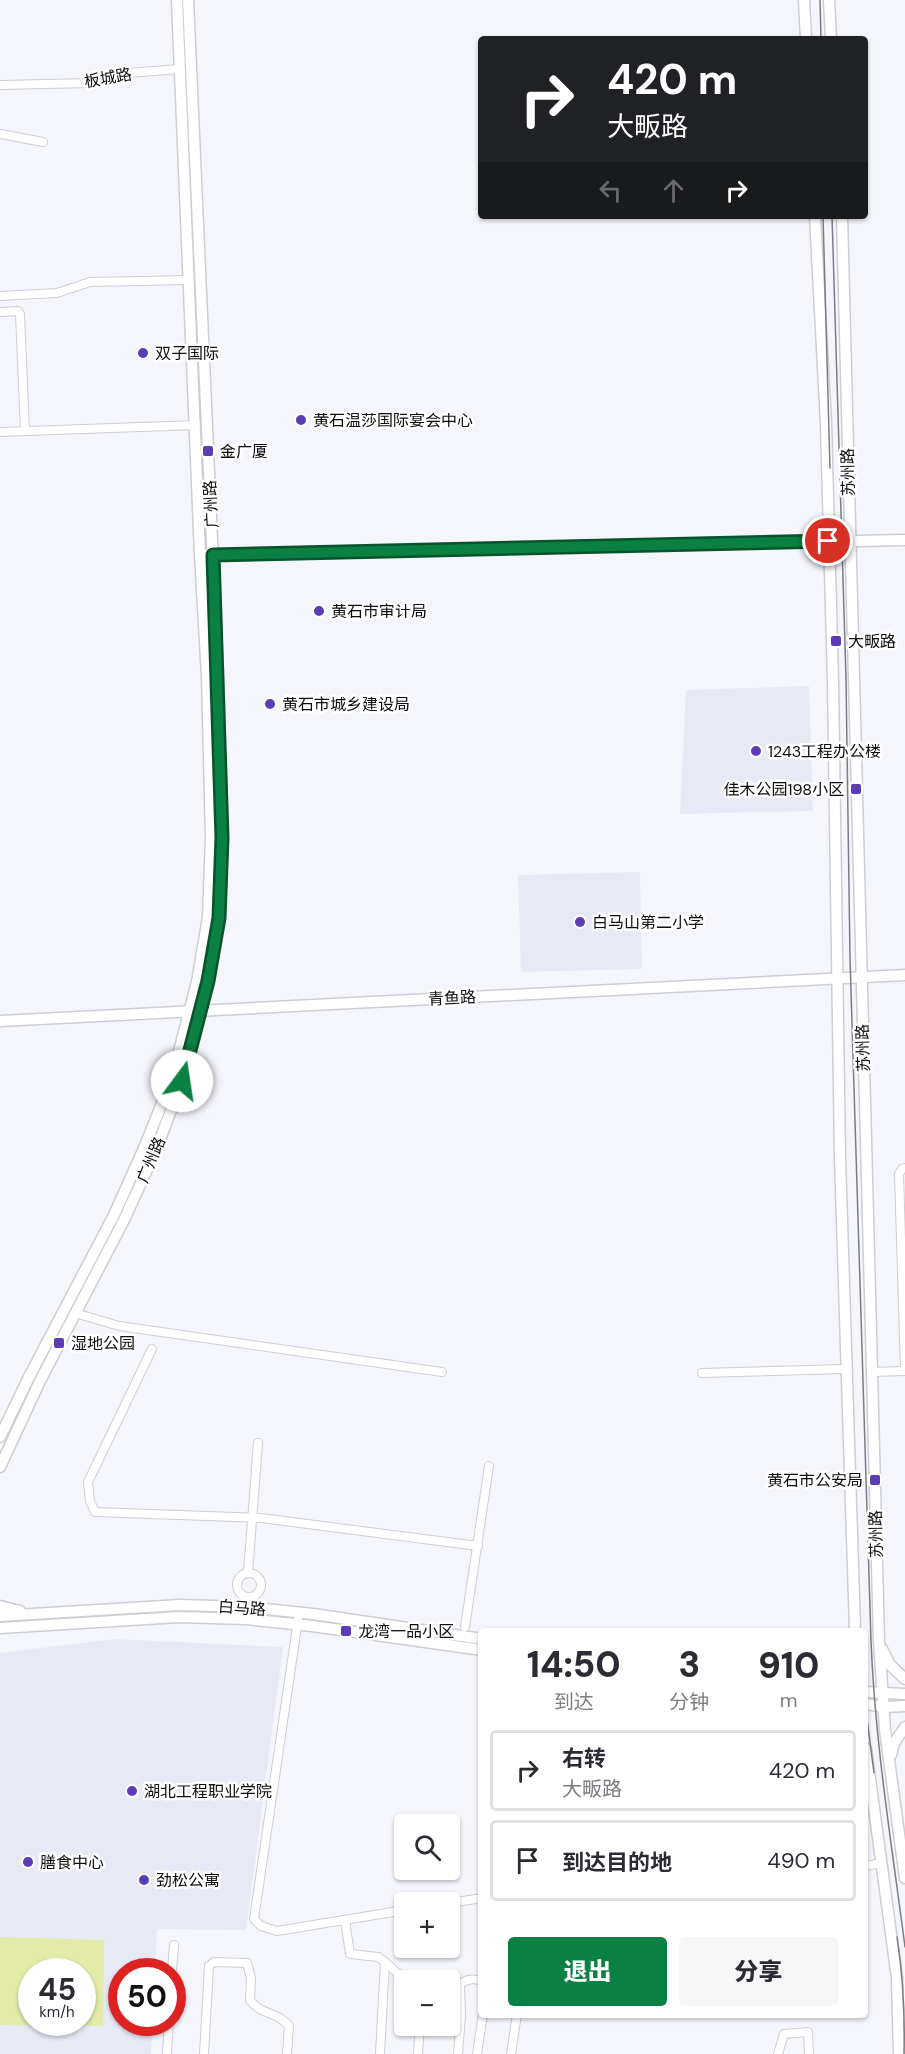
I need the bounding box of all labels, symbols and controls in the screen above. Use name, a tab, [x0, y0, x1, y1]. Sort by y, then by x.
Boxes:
text: 420 m	[607, 52, 737, 107]
icon: right	[508, 60, 586, 138]
street label: 板城路	[83, 63, 133, 93]
text: 大畈路	[607, 109, 688, 144]
icon: left	[594, 174, 627, 207]
icon: ahead	[657, 174, 690, 207]
icon: right	[720, 174, 753, 207]
place label: 双子国际	[155, 343, 219, 364]
marker: 双子国际	[136, 346, 150, 360]
place label: 黄石温莎国际宴会中心	[313, 410, 473, 431]
marker: 黄石温莎国际宴会中心	[294, 413, 308, 427]
place label: 金广厦	[220, 441, 268, 462]
marker: 金广厦	[201, 444, 215, 458]
street label: 苏州路	[837, 448, 859, 496]
street label: 广州路	[199, 479, 223, 529]
pin	[802, 515, 853, 566]
icon: arrive	[811, 524, 844, 557]
place label: 黄石市审计局	[331, 601, 427, 622]
marker: 黄石市审计局	[312, 604, 326, 618]
place label: 大畈路	[848, 631, 896, 652]
marker: 大畈路	[829, 634, 843, 648]
place label: 黄石市城乡建设局	[282, 694, 410, 715]
marker: 黄石市城乡建设局	[263, 697, 277, 711]
place label: 1243工程办公楼	[768, 741, 881, 762]
marker: 1243工程办公楼	[749, 744, 763, 758]
place label: 佳木公园198小区	[724, 779, 844, 800]
marker: 佳木公园198小区	[849, 782, 863, 796]
place label: 白马山第二小学	[592, 912, 704, 933]
marker: 白马山第二小学	[573, 915, 587, 929]
street label: 青鱼路	[427, 986, 477, 1010]
street label: 苏州路	[852, 1024, 874, 1072]
position arrow	[150, 1049, 214, 1113]
street label: 广州路	[132, 1134, 170, 1186]
place label: 湿地公园	[71, 1333, 135, 1354]
marker: 湿地公园	[52, 1336, 66, 1350]
place label: 黄石市公安局	[767, 1470, 863, 1491]
marker: 黄石市公安局	[868, 1473, 882, 1487]
street label: 苏州路	[865, 1510, 887, 1558]
street label: 白马路	[217, 1596, 267, 1620]
place label: 龙湾一品小区	[358, 1621, 454, 1642]
marker: 龙湾一品小区	[339, 1624, 353, 1638]
text: 14:50	[527, 1641, 621, 1688]
text: 3	[678, 1641, 700, 1688]
text: 910	[758, 1642, 819, 1689]
text: m	[780, 1687, 798, 1713]
text: 到达	[554, 1689, 594, 1715]
text: 分钟	[669, 1689, 709, 1715]
text: 右转	[562, 1744, 606, 1773]
icon: right	[511, 1754, 544, 1787]
text: 420 m	[769, 1756, 835, 1785]
text: 大畈路	[562, 1776, 622, 1802]
place label: 湖北工程职业学院	[144, 1781, 272, 1802]
marker: 湖北工程职业学院	[125, 1784, 139, 1798]
map controls	[394, 1814, 460, 2036]
button: search	[394, 1814, 460, 1880]
icon: arrive	[511, 1844, 544, 1877]
text: 490 m	[767, 1846, 835, 1875]
text: 到达目的地	[562, 1848, 672, 1877]
place label: 膳食中心	[40, 1852, 104, 1873]
marker: 膳食中心	[21, 1855, 35, 1869]
place label: 劲松公寓	[156, 1870, 220, 1891]
marker: 劲松公寓	[137, 1873, 151, 1887]
button: +	[394, 1892, 460, 1958]
button: 退出	[508, 1937, 667, 2006]
button: 分享	[679, 1937, 838, 2006]
speed limit sign: 50	[108, 1958, 186, 2036]
text: 45	[38, 1970, 76, 2009]
button: −	[394, 1970, 460, 2036]
text: km/h	[39, 2002, 75, 2022]

